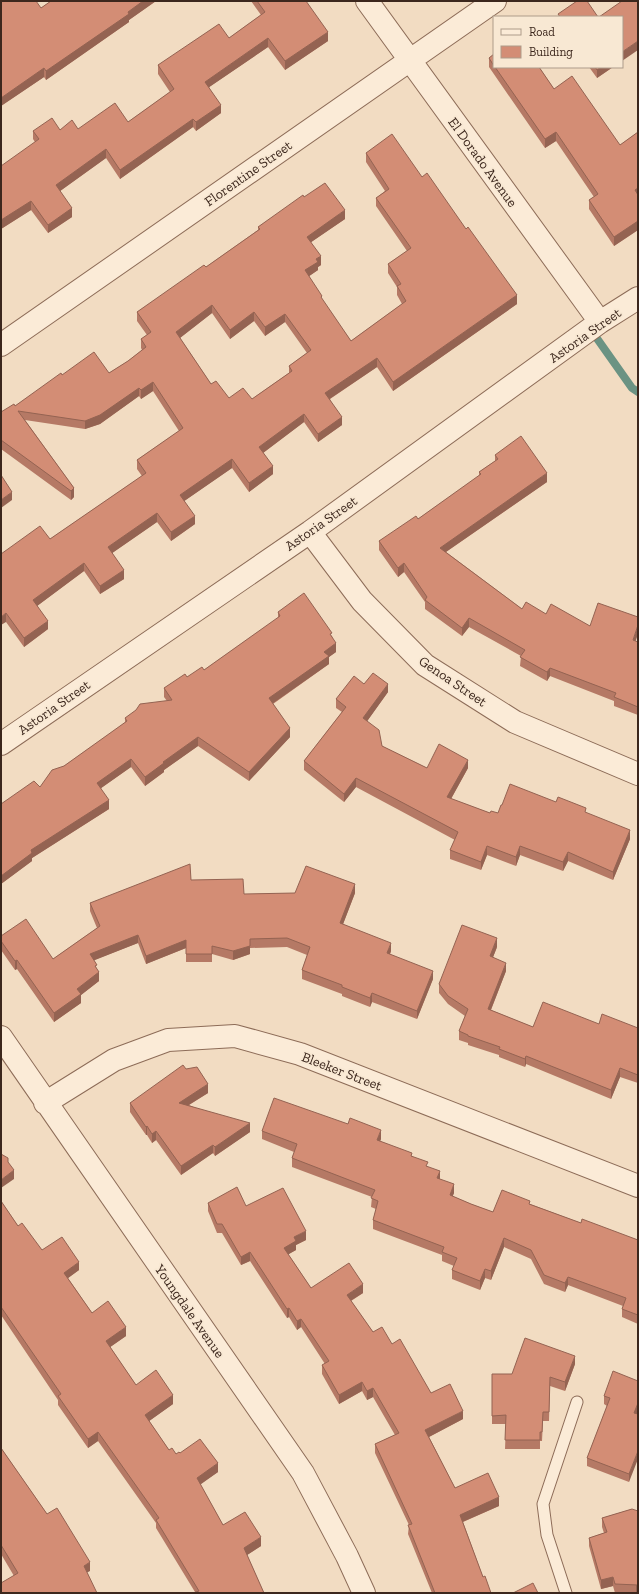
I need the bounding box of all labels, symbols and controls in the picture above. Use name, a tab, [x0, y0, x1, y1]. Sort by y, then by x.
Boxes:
legend	[493, 16, 623, 68]
text: Road	[529, 25, 555, 39]
text: Building	[529, 45, 573, 59]
street label: El Dorado Avenue	[444, 114, 521, 211]
street label: Florentine Street	[201, 136, 296, 210]
street label: Astoria Street	[546, 304, 625, 367]
street label: Astoria Street	[282, 492, 361, 555]
street label: Genoa Street	[416, 652, 491, 711]
street label: Astoria Street	[15, 676, 94, 739]
street label: Bleeker Street	[299, 1048, 385, 1095]
street label: Youngdale Avenue	[150, 1260, 228, 1362]

